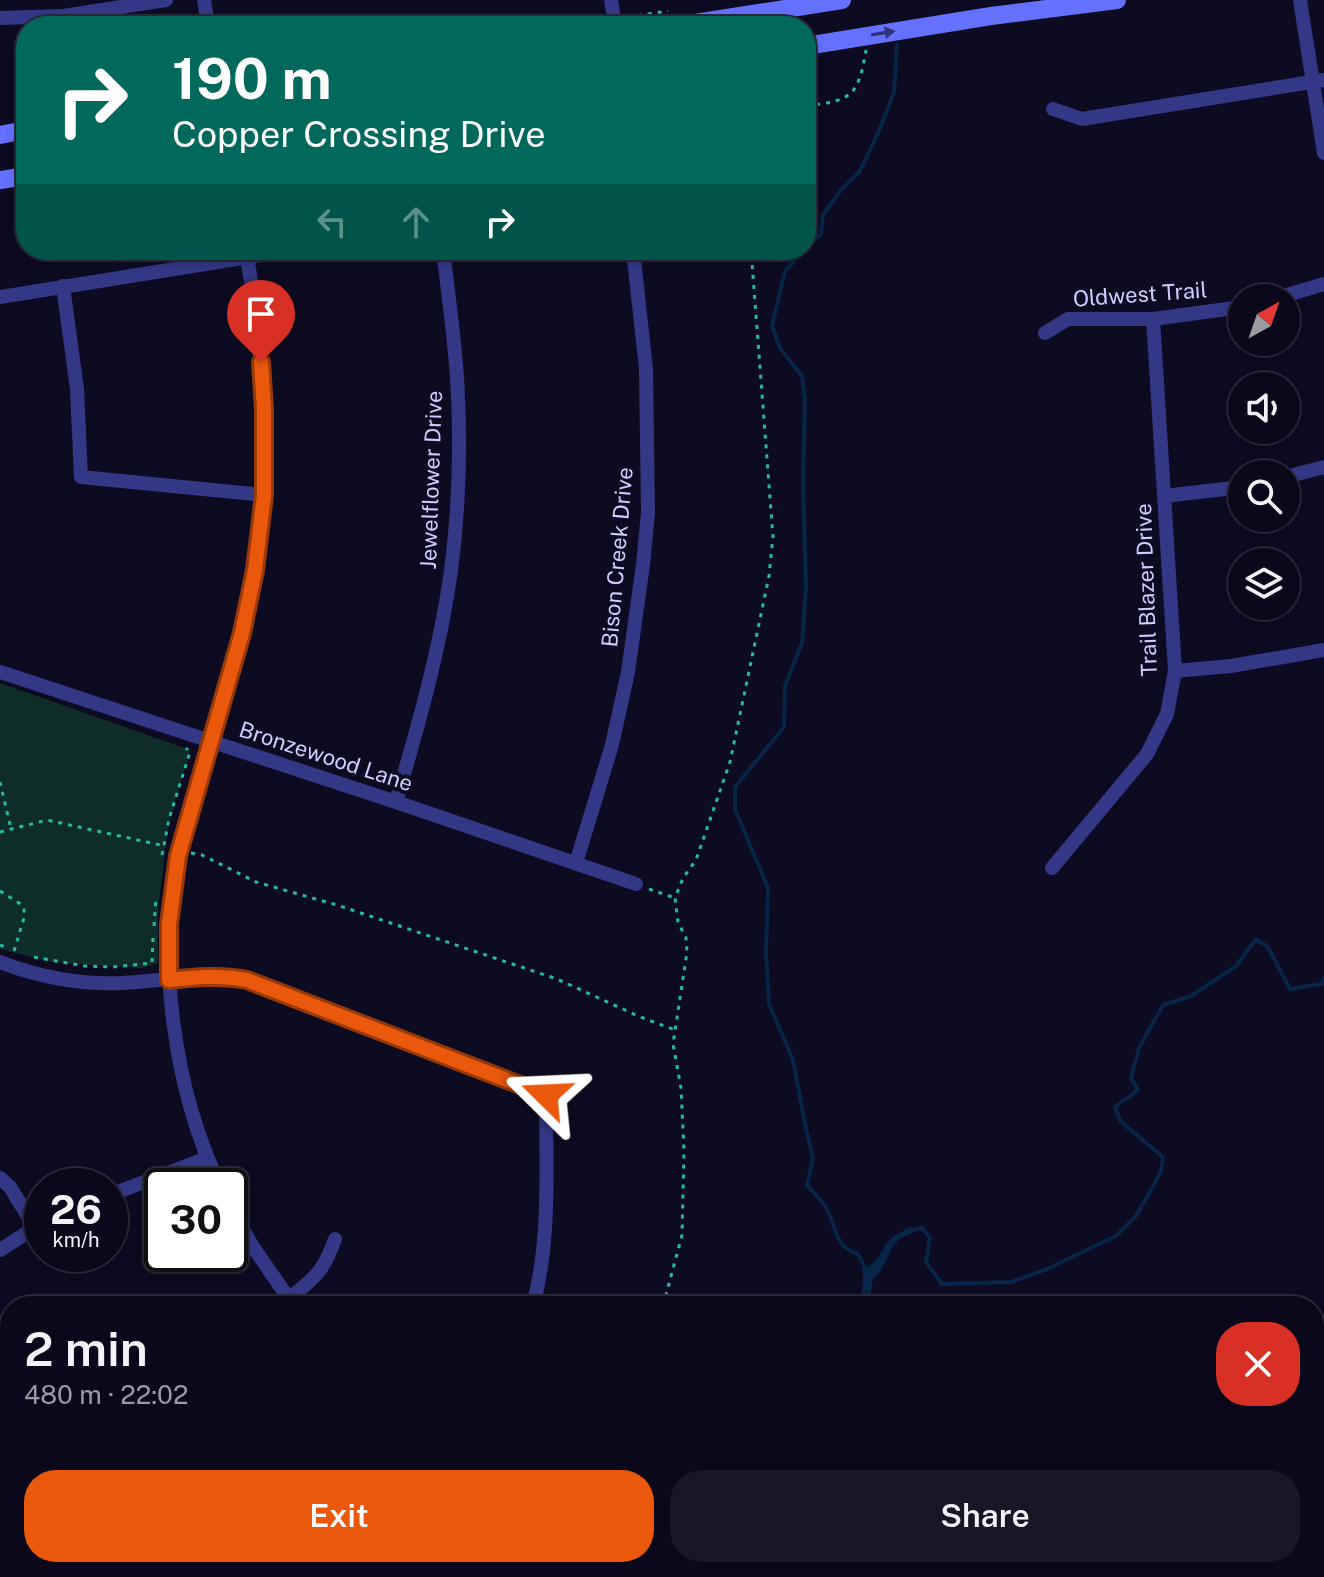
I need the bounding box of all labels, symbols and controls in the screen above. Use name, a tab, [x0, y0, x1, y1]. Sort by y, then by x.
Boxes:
one-way arrow	[871, 26, 896, 39]
text: 190 m	[172, 46, 332, 112]
icon: right	[40, 48, 144, 152]
text: Copper Crossing Drive	[172, 113, 546, 155]
icon: left	[310, 200, 354, 244]
icon: ahead	[394, 200, 438, 244]
icon: right	[478, 200, 522, 244]
street label: Oldwest Trail	[1072, 276, 1208, 312]
pin	[227, 280, 295, 362]
north arrow	[1228, 284, 1300, 356]
map controls	[1228, 284, 1300, 620]
icon: arrive	[239, 292, 283, 336]
button: sound	[1228, 372, 1300, 444]
street label: Jewelflower Drive	[415, 390, 447, 570]
button: search	[1228, 460, 1300, 532]
street label: Bison Creek Drive	[596, 466, 638, 648]
street label: Trail Blazer Drive	[1130, 503, 1162, 677]
button: layers	[1228, 548, 1300, 620]
street label: Bronzewood Lane	[236, 716, 416, 796]
position arrow	[504, 1053, 588, 1137]
speed limit sign: 30	[144, 1168, 248, 1272]
text: 26	[50, 1186, 102, 1233]
text: km/h	[52, 1228, 100, 1252]
text: 2 min	[24, 1320, 148, 1377]
button: close	[1216, 1322, 1300, 1406]
text: 480 m · 22:02	[24, 1379, 188, 1410]
button: Exit	[24, 1470, 654, 1562]
button: Share	[670, 1470, 1300, 1562]

